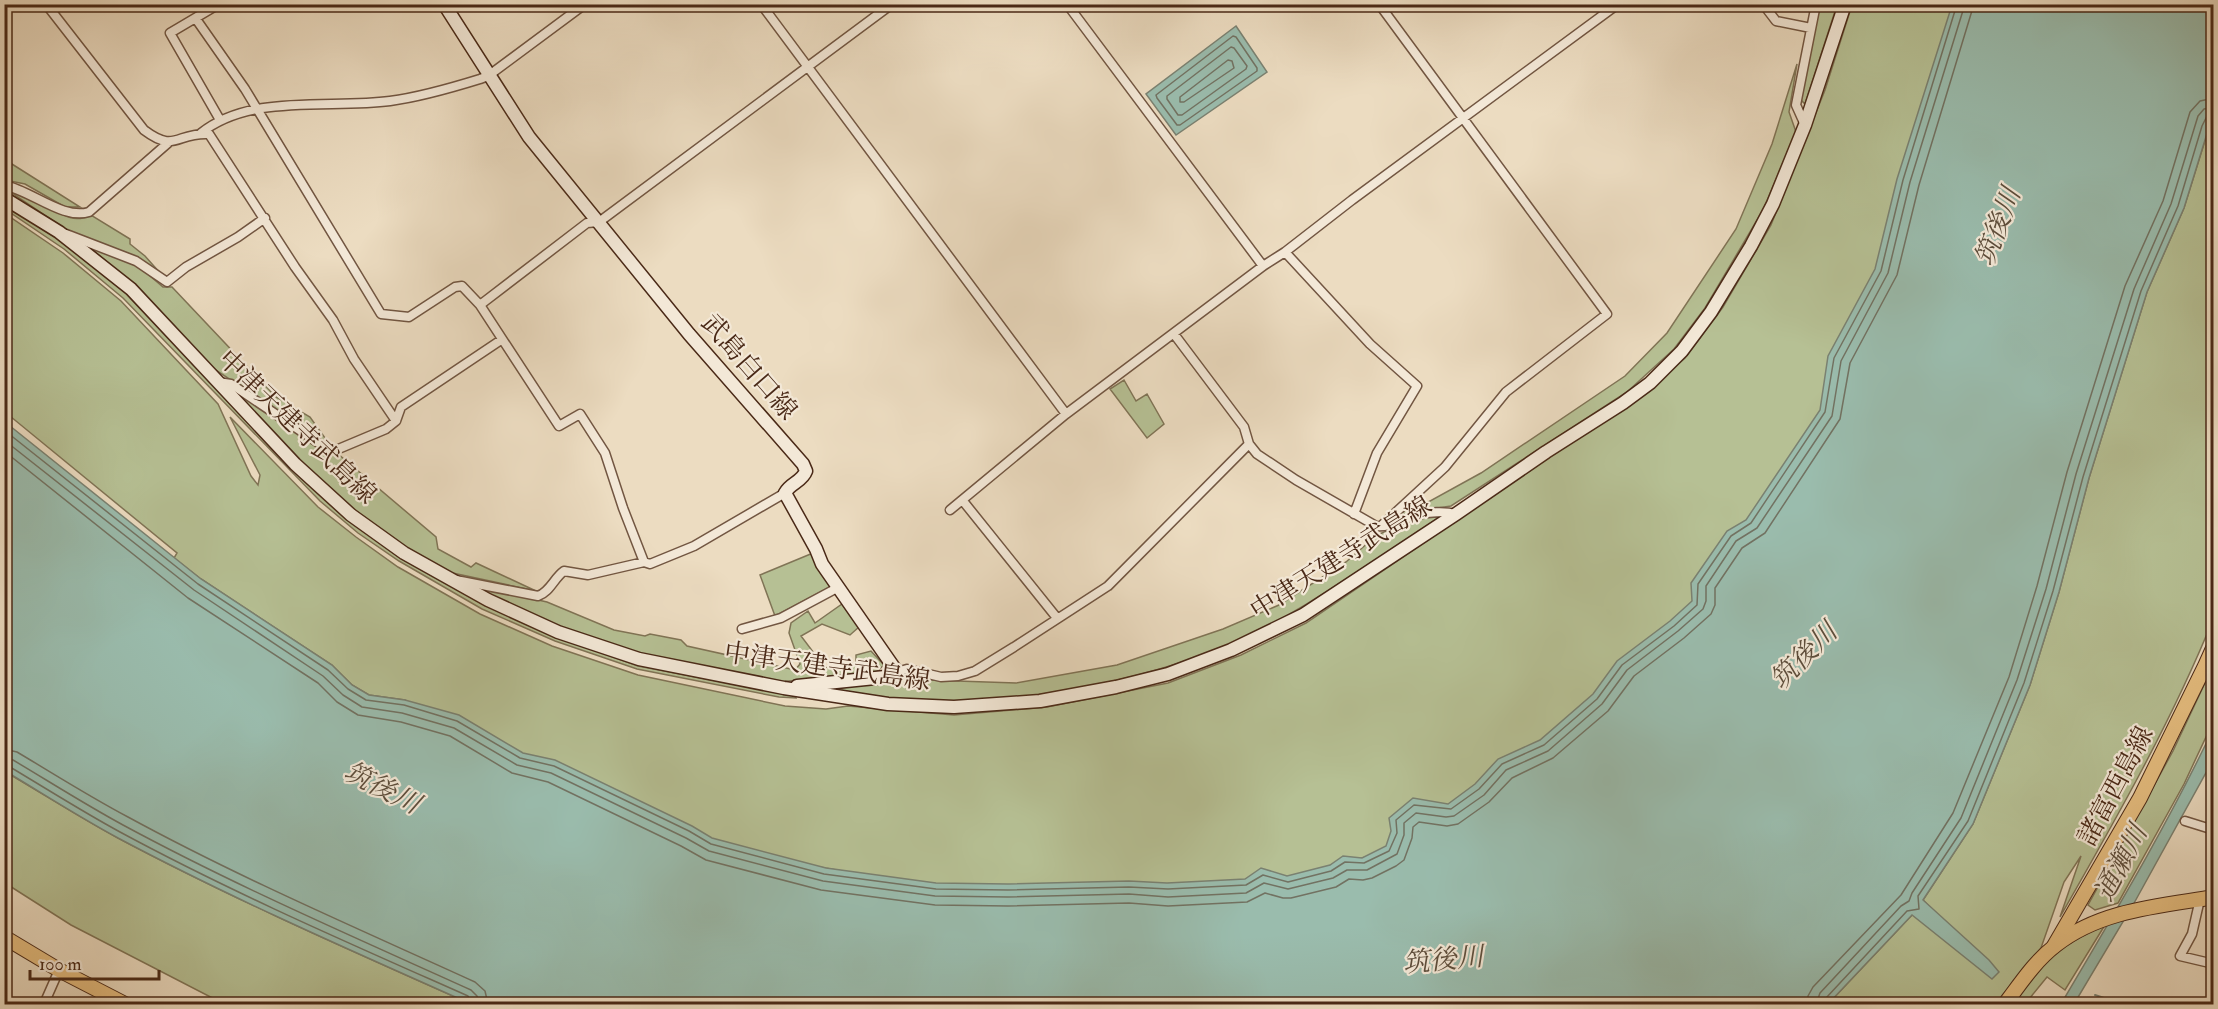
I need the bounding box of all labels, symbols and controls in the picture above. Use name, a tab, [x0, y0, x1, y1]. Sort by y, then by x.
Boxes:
water label: 筑後川	[1968, 180, 2029, 271]
street label: 武島白口線	[694, 307, 804, 427]
street label: 中津天建寺武島線	[211, 343, 383, 511]
street label: 中津天建寺武島線	[1244, 489, 1438, 627]
water label: 筑後川	[1764, 614, 1846, 696]
street label: 中津天建寺武島線	[722, 637, 932, 697]
street label: 諸富西島線	[2071, 721, 2161, 851]
water label: 筑後川	[338, 755, 428, 822]
water label: 通瀬川	[2087, 817, 2156, 907]
water label: 筑後川	[1401, 940, 1488, 980]
scale bar	[30, 943, 159, 981]
text: 100 m	[39, 953, 82, 976]

